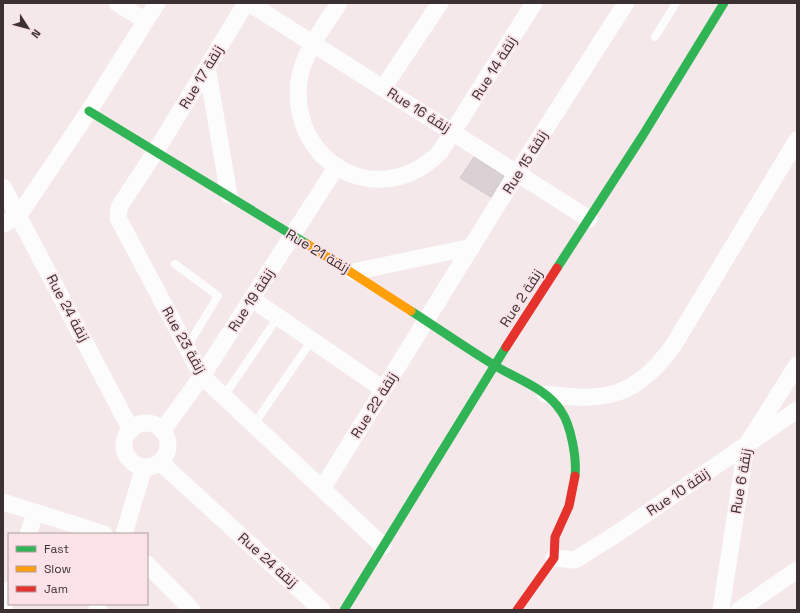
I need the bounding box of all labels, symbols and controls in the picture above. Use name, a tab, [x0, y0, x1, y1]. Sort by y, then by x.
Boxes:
north arrow	[8, 8, 48, 48]
text: N	[28, 27, 44, 41]
street label: Rue 14 زنقة	[467, 33, 521, 103]
street label: Rue 17 زنقة	[175, 42, 227, 112]
street label: Rue 16 زنقة	[384, 83, 454, 137]
street label: Rue 15 زنقة	[498, 127, 552, 197]
street label: Rue 21 زنقة	[283, 225, 353, 277]
street label: Rue 19 زنقة	[224, 265, 278, 335]
street label: Rue 2 زنقة	[496, 266, 546, 330]
street label: Rue 24 زنقة	[43, 271, 93, 345]
street label: Rue 23 زنقة	[158, 303, 210, 377]
street label: Rue 22 زنقة	[347, 369, 401, 441]
street label: Rue 6 زنقة	[726, 447, 756, 515]
street label: Rue 10 زنقة	[643, 464, 713, 520]
street label: Rue 24 زنقة	[234, 529, 302, 591]
legend	[8, 533, 148, 605]
text: Fast	[44, 541, 69, 557]
text: Slow	[44, 561, 71, 577]
text: Jam	[44, 581, 68, 597]

